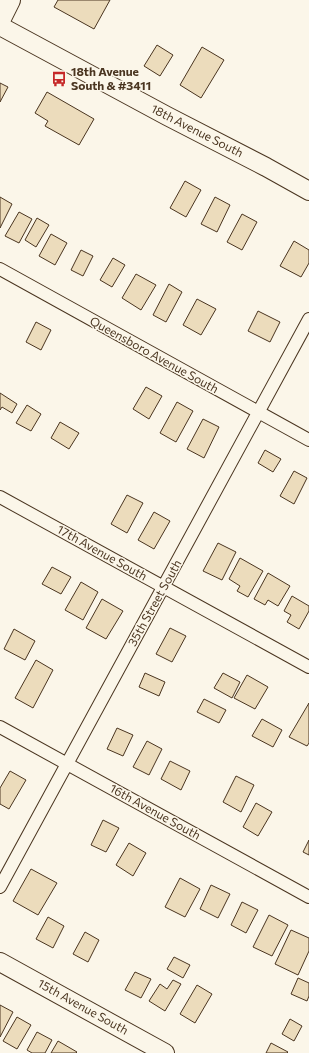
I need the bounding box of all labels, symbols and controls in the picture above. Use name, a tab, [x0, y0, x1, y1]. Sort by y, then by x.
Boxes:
place label: 18th Avenue South & #3411	[71, 64, 151, 92]
bus stop icon: 18th Avenue South & #3411	[50, 70, 68, 88]
street label: 18th Avenue South	[149, 101, 246, 159]
street label: Queensboro Avenue South	[88, 313, 221, 395]
street label: 17th Avenue South	[55, 522, 150, 583]
street label: 35th Street South	[125, 557, 184, 648]
street label: 16th Avenue South	[108, 780, 203, 842]
street label: 15th Avenue South	[36, 975, 131, 1037]

